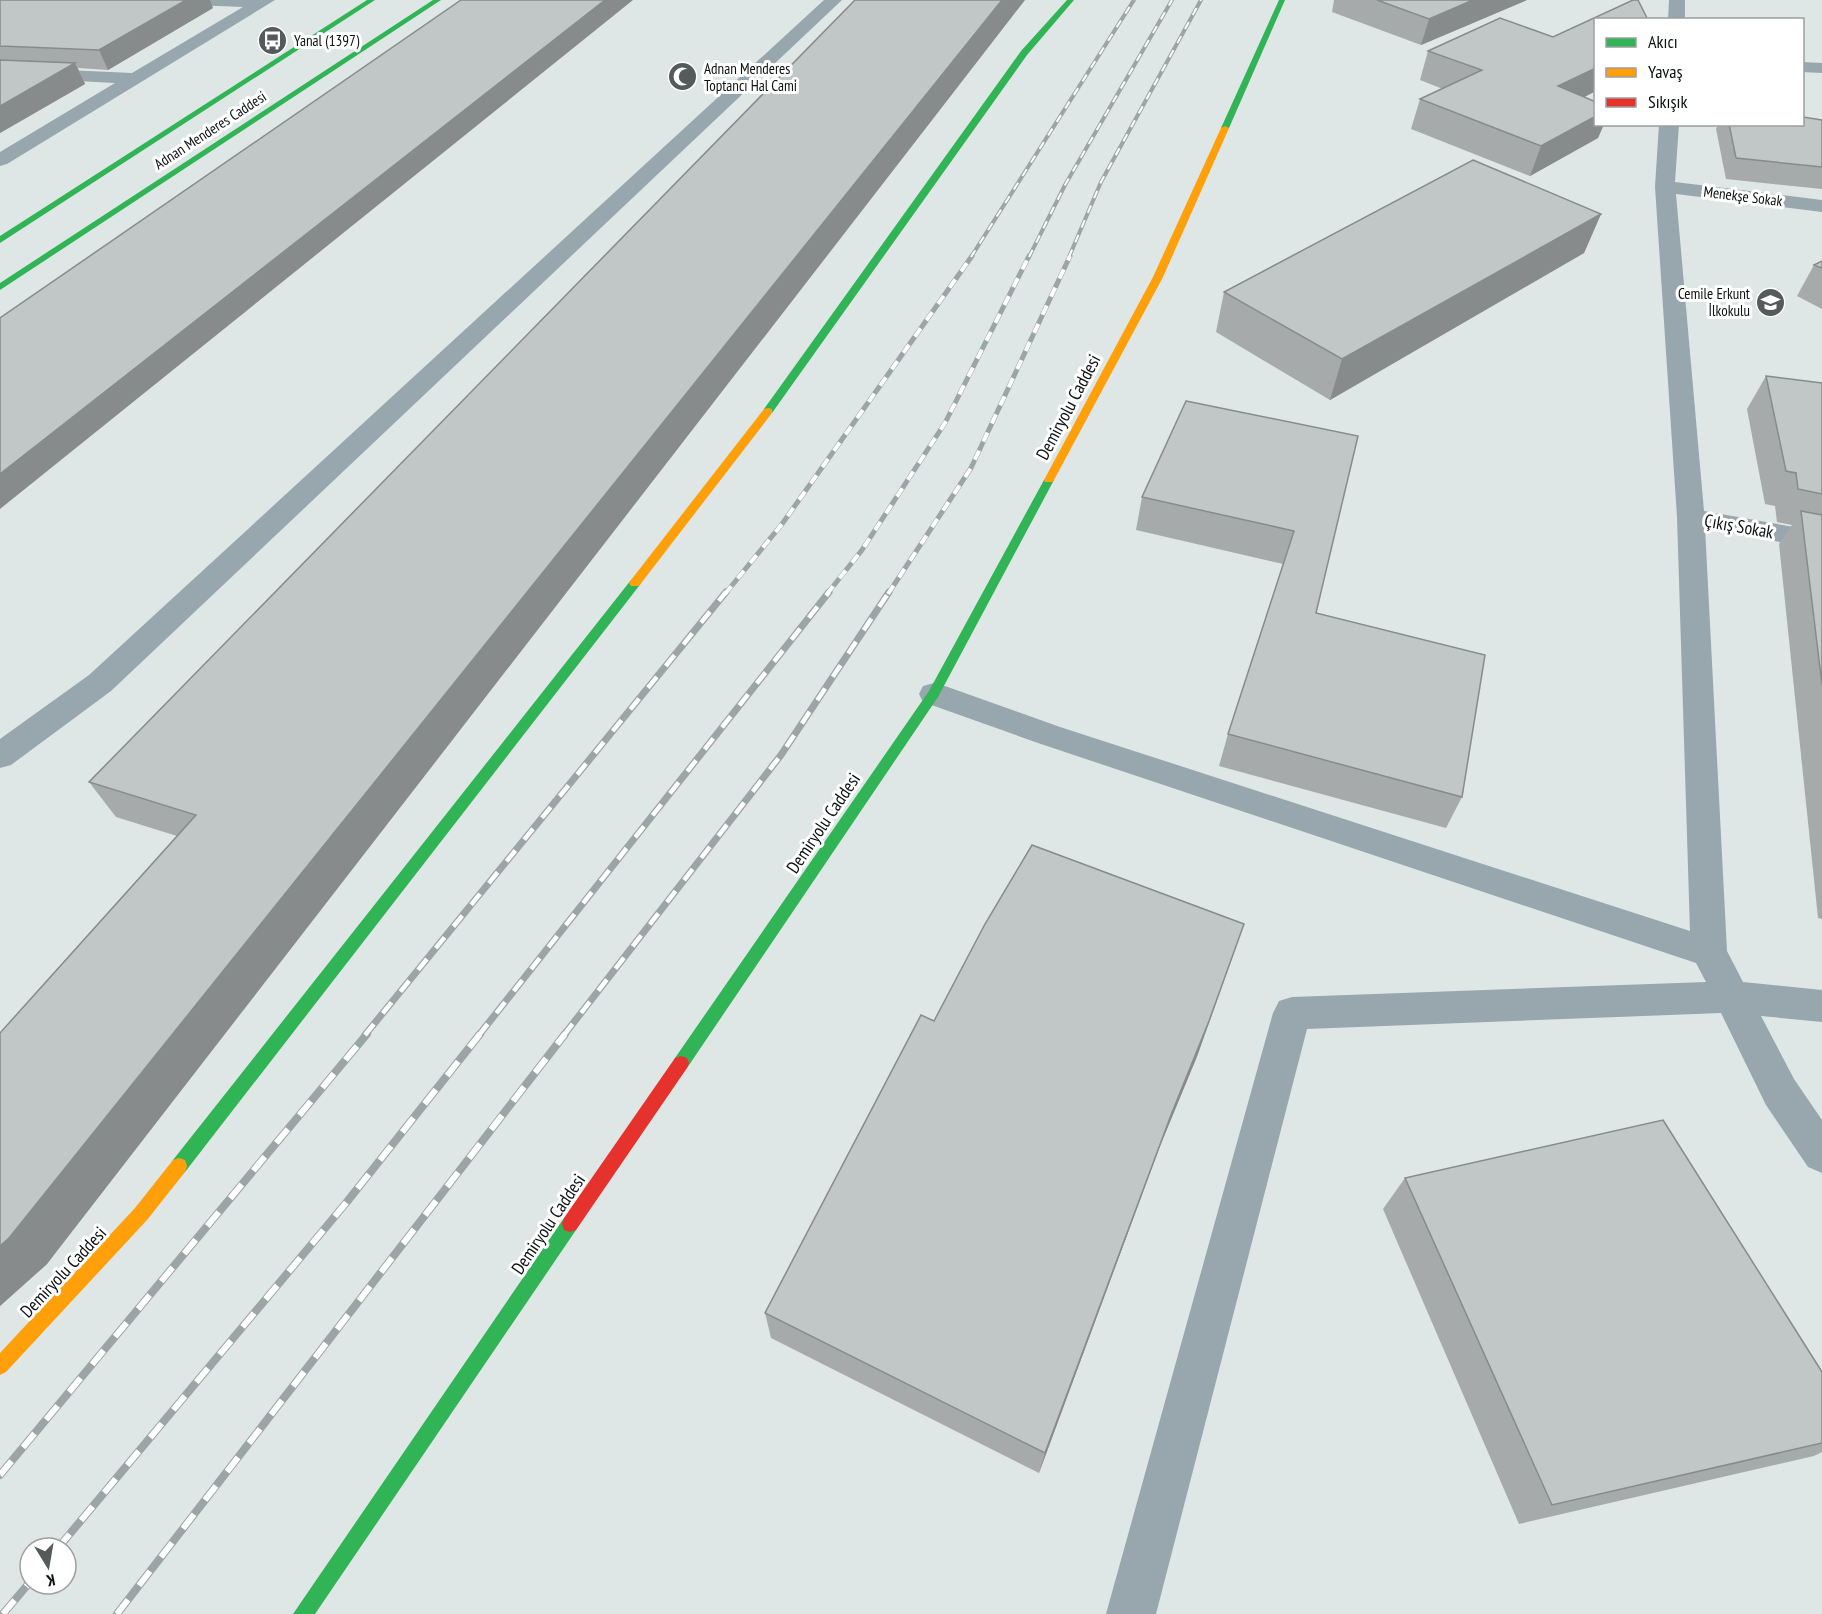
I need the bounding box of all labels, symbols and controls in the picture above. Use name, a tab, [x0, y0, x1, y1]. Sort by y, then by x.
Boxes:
legend	[1594, 18, 1804, 126]
bus stop icon: Yanal (1397)	[257, 24, 289, 56]
text: Akıcı	[1648, 30, 1678, 53]
place label: Yanal (1397)	[294, 31, 360, 50]
place label: Adnan Menderes Toptancı Hal Cami	[704, 59, 797, 95]
text: Yavaş	[1648, 60, 1683, 83]
mosque icon: Adnan Menderes Toptancı Hal Cami	[667, 61, 699, 93]
street label: Adnan Menderes Caddesi	[150, 87, 270, 173]
text: Sıkışık	[1648, 90, 1687, 113]
street label: Menekşe Sokak	[1702, 182, 1784, 210]
place label: Cemile Erkunt İlkokulu	[1678, 284, 1750, 320]
school or university icon: Cemile Erkunt İlkokulu	[1755, 286, 1787, 318]
street label: Demiryolu Caddesi	[1031, 350, 1105, 464]
street label: Çıkış Sokak	[1703, 509, 1775, 543]
street label: Demiryolu Caddesi	[781, 768, 865, 878]
street label: Demiryolu Caddesi	[506, 1169, 590, 1279]
street label: Demiryolu Caddesi	[15, 1222, 111, 1322]
north arrow	[18, 1536, 78, 1596]
text: K	[44, 1570, 57, 1591]

